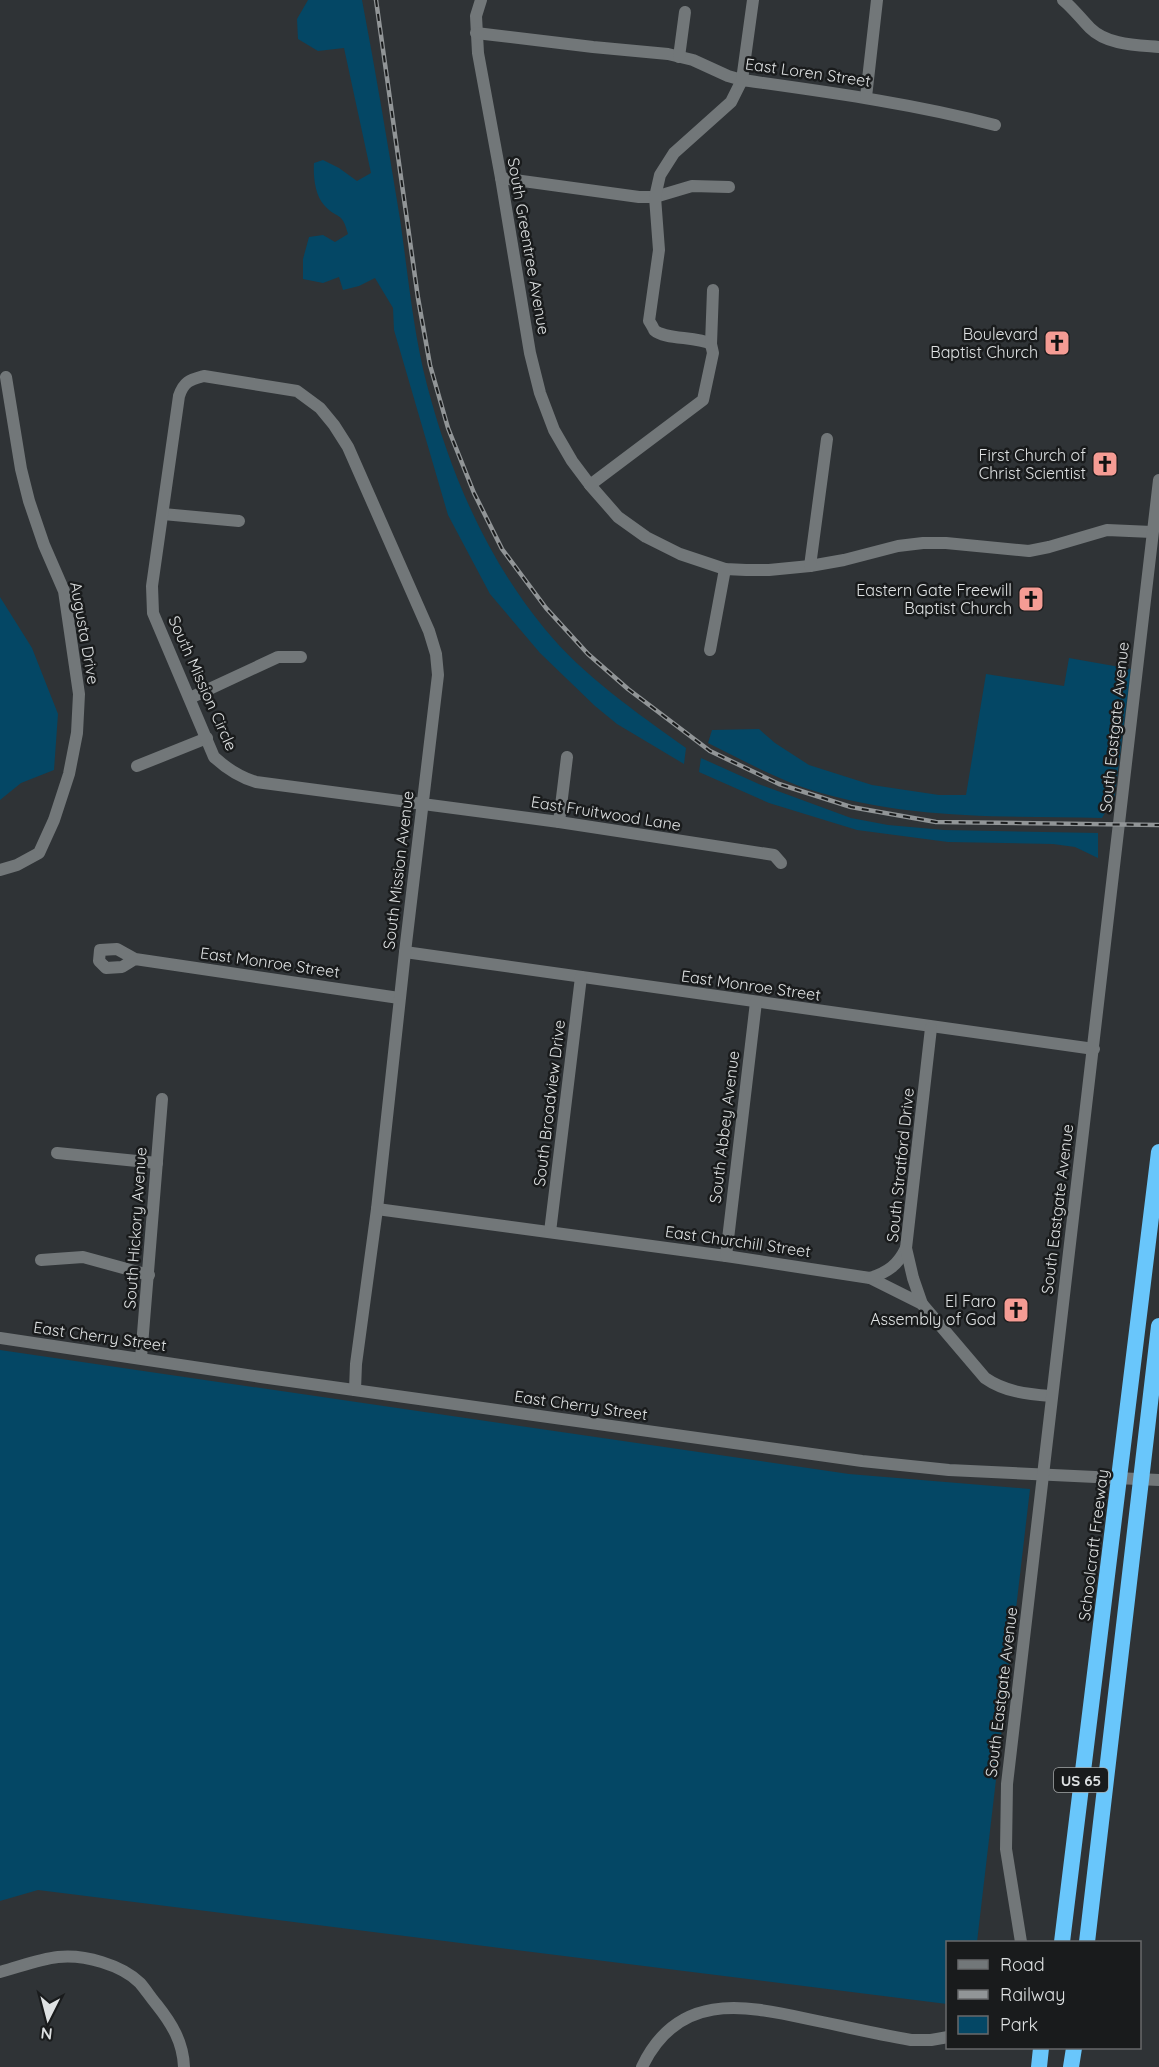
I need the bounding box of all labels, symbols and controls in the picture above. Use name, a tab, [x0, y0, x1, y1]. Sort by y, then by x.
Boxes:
street label: East Loren Street	[744, 53, 872, 91]
street label: South Greentree Avenue	[504, 156, 554, 336]
place label: Boulevard Baptist Church	[930, 324, 1038, 362]
church icon: Boulevard Baptist Church	[1042, 328, 1072, 358]
place label: First Church of Christ Scientist	[978, 445, 1086, 483]
church icon: First Church of Christ Scientist	[1090, 449, 1120, 479]
street label: Augusta Drive	[66, 580, 104, 686]
place label: Eastern Gate Freewill Baptist Church	[856, 580, 1012, 618]
church icon: Eastern Gate Freewill Baptist Church	[1016, 584, 1046, 614]
street label: South Mission Circle	[164, 612, 242, 754]
street label: South Eastgate Avenue	[1095, 641, 1133, 813]
street label: South Mission Avenue	[378, 790, 418, 950]
street label: East Fruitwood Lane	[530, 791, 682, 835]
street label: East Monroe Street	[199, 942, 341, 982]
street label: East Monroe Street	[680, 965, 822, 1005]
street label: South Broadview Drive	[529, 1019, 569, 1187]
street label: South Abbey Avenue	[705, 1050, 743, 1204]
street label: South Stratford Drive	[882, 1087, 918, 1243]
street label: South Eastgate Avenue	[1037, 1123, 1077, 1295]
street label: South Hickory Avenue	[119, 1146, 151, 1310]
street label: East Churchill Street	[664, 1221, 812, 1261]
place label: El Faro Assembly of God	[870, 1291, 996, 1329]
church icon: El Faro Assembly of God	[1001, 1295, 1031, 1325]
street label: East Cherry Street	[32, 1317, 168, 1355]
street label: East Cherry Street	[513, 1386, 649, 1424]
street label: Schoolcraft Freeway	[1074, 1468, 1112, 1622]
street label: South Eastgate Avenue	[981, 1606, 1021, 1778]
road number: US 65	[1054, 1768, 1108, 1792]
legend	[946, 1941, 1141, 2049]
text: Road	[1000, 1953, 1045, 1976]
text: Railway	[1000, 1983, 1066, 2006]
north arrow	[18, 1989, 78, 2049]
text: Park	[1000, 2013, 1038, 2036]
text: N	[40, 2023, 53, 2044]

